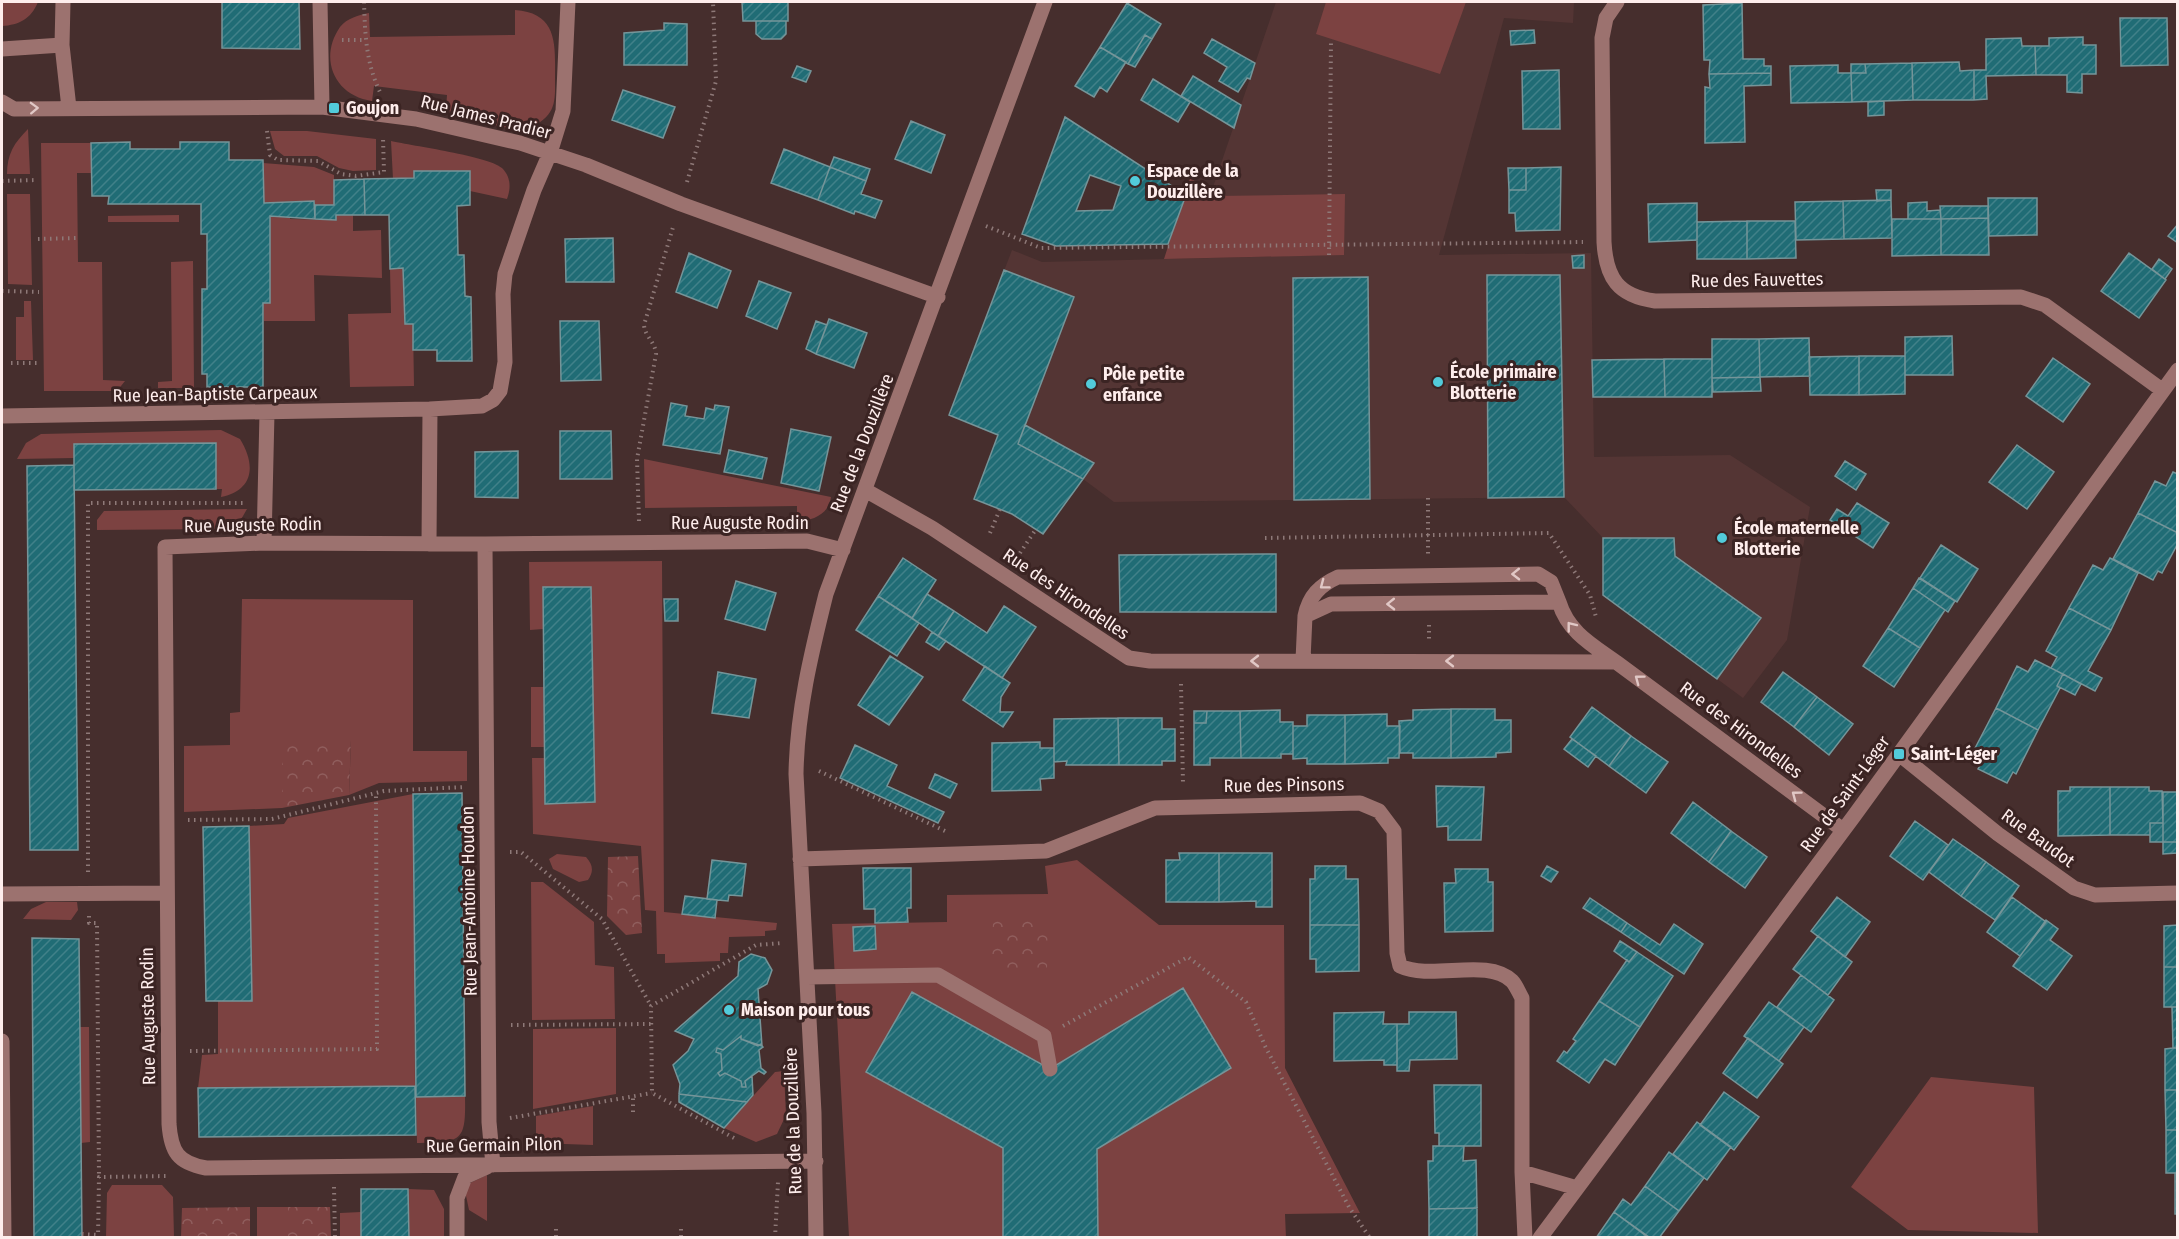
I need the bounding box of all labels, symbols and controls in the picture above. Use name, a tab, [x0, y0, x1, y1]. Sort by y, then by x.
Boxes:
street label: Rue James Pradier	[418, 90, 554, 144]
place label: Goujon	[346, 97, 399, 119]
marker: Goujon	[327, 101, 341, 115]
one-way arrow	[29, 102, 38, 115]
place label: Espace de la Douzillère	[1147, 160, 1239, 203]
marker: Espace de la Douzillère	[1128, 174, 1142, 188]
street label: Rue des Fauvettes	[1690, 268, 1824, 292]
place label: École primaire Blotterie	[1450, 360, 1557, 404]
place label: Pôle petite enfance	[1103, 363, 1185, 406]
street label: Rue de la Douzillère	[825, 370, 899, 515]
marker: École primaire Blotterie	[1431, 375, 1445, 389]
marker: Pôle petite enfance	[1084, 377, 1098, 391]
street label: Rue Jean-Baptiste Carpeaux	[113, 381, 318, 407]
street label: Rue Auguste Rodin	[671, 512, 809, 534]
street label: Rue Auguste Rodin	[184, 513, 322, 537]
place label: École maternelle Blotterie	[1734, 516, 1859, 560]
marker: École maternelle Blotterie	[1715, 531, 1729, 545]
street label: Rue des Hirondelles	[999, 544, 1134, 645]
one-way arrow	[1512, 568, 1521, 580]
one-way arrow	[1320, 578, 1331, 589]
one-way arrow	[1387, 598, 1396, 610]
one-way arrow	[1568, 621, 1579, 632]
one-way arrow	[1250, 655, 1259, 667]
one-way arrow	[1445, 655, 1454, 667]
one-way arrow	[1635, 675, 1646, 686]
street label: Rue des Hirondelles	[1675, 677, 1807, 783]
street label: Rue de Saint-Léger	[1795, 731, 1895, 856]
place label: Saint-Léger	[1911, 743, 1998, 765]
marker: Saint-Léger	[1892, 747, 1906, 761]
street label: Rue des Pinsons	[1224, 773, 1345, 797]
one-way arrow	[1792, 791, 1803, 802]
street label: Rue Baudot	[1997, 804, 2079, 872]
street label: Rue Jean-Antoine Houdon	[456, 806, 482, 996]
street label: Rue Auguste Rodin	[136, 947, 160, 1085]
place label: Maison pour tous	[741, 999, 870, 1021]
marker: Maison pour tous	[722, 1003, 736, 1017]
street label: Rue de la Douzillère	[779, 1047, 807, 1195]
street label: Rue Germain Pilon	[426, 1133, 562, 1157]

